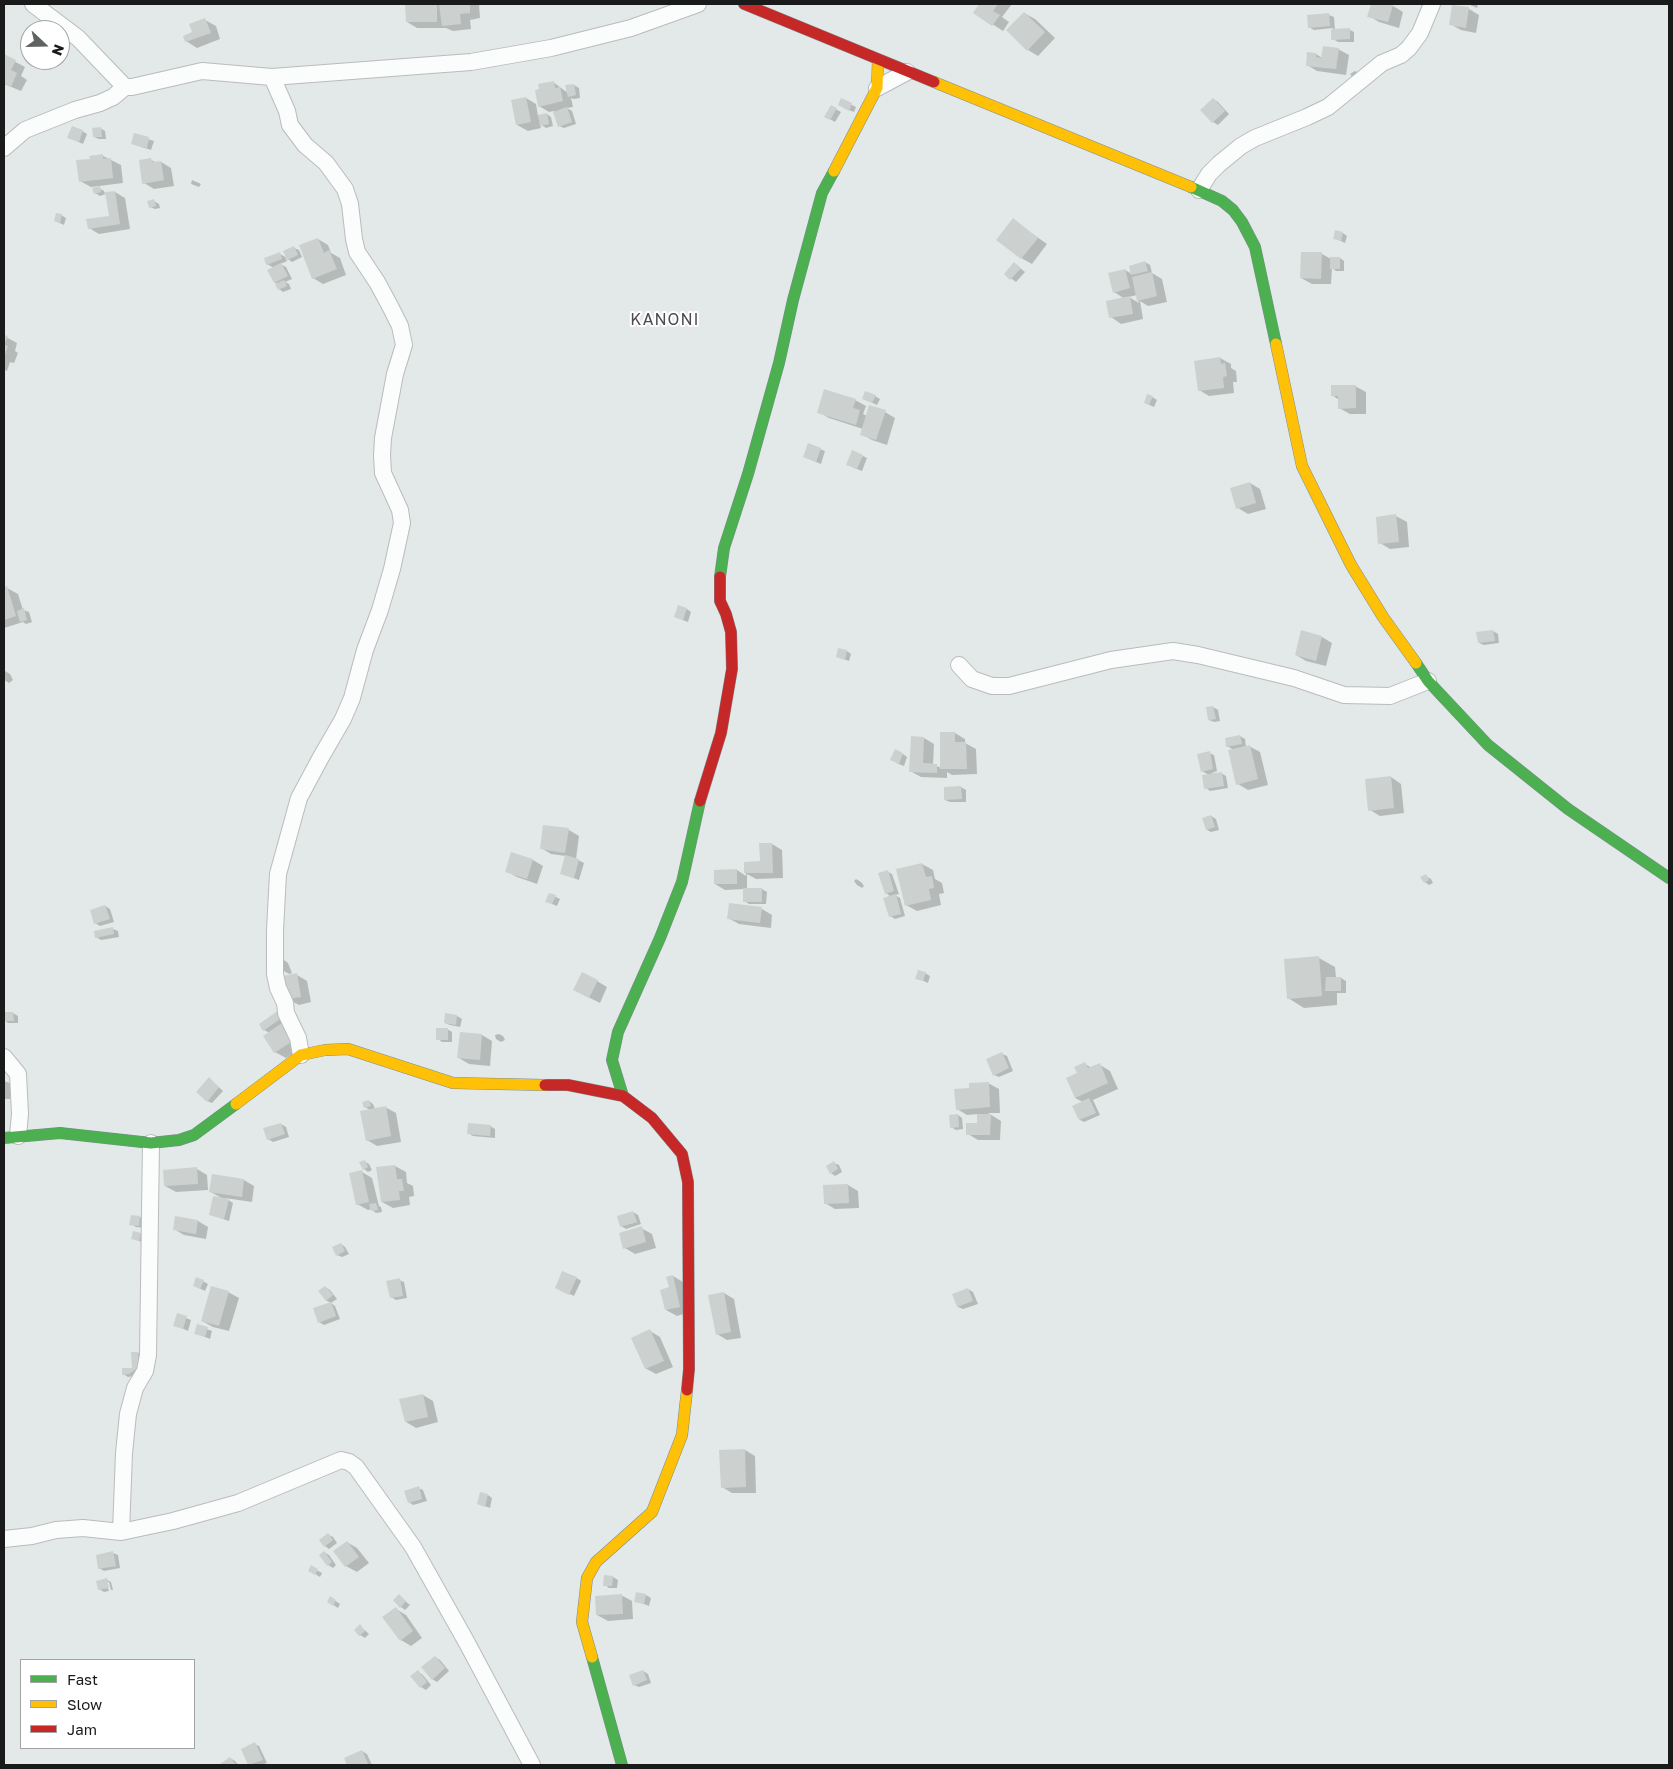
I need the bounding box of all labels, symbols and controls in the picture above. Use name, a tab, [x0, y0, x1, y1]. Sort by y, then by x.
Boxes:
north arrow	[20, 20, 70, 70]
text: N	[49, 42, 68, 58]
district label: KANONI	[630, 310, 700, 330]
legend	[20, 1659, 195, 1749]
text: Fast	[67, 1670, 98, 1688]
text: Slow	[67, 1695, 102, 1713]
text: Jam	[67, 1720, 97, 1738]

